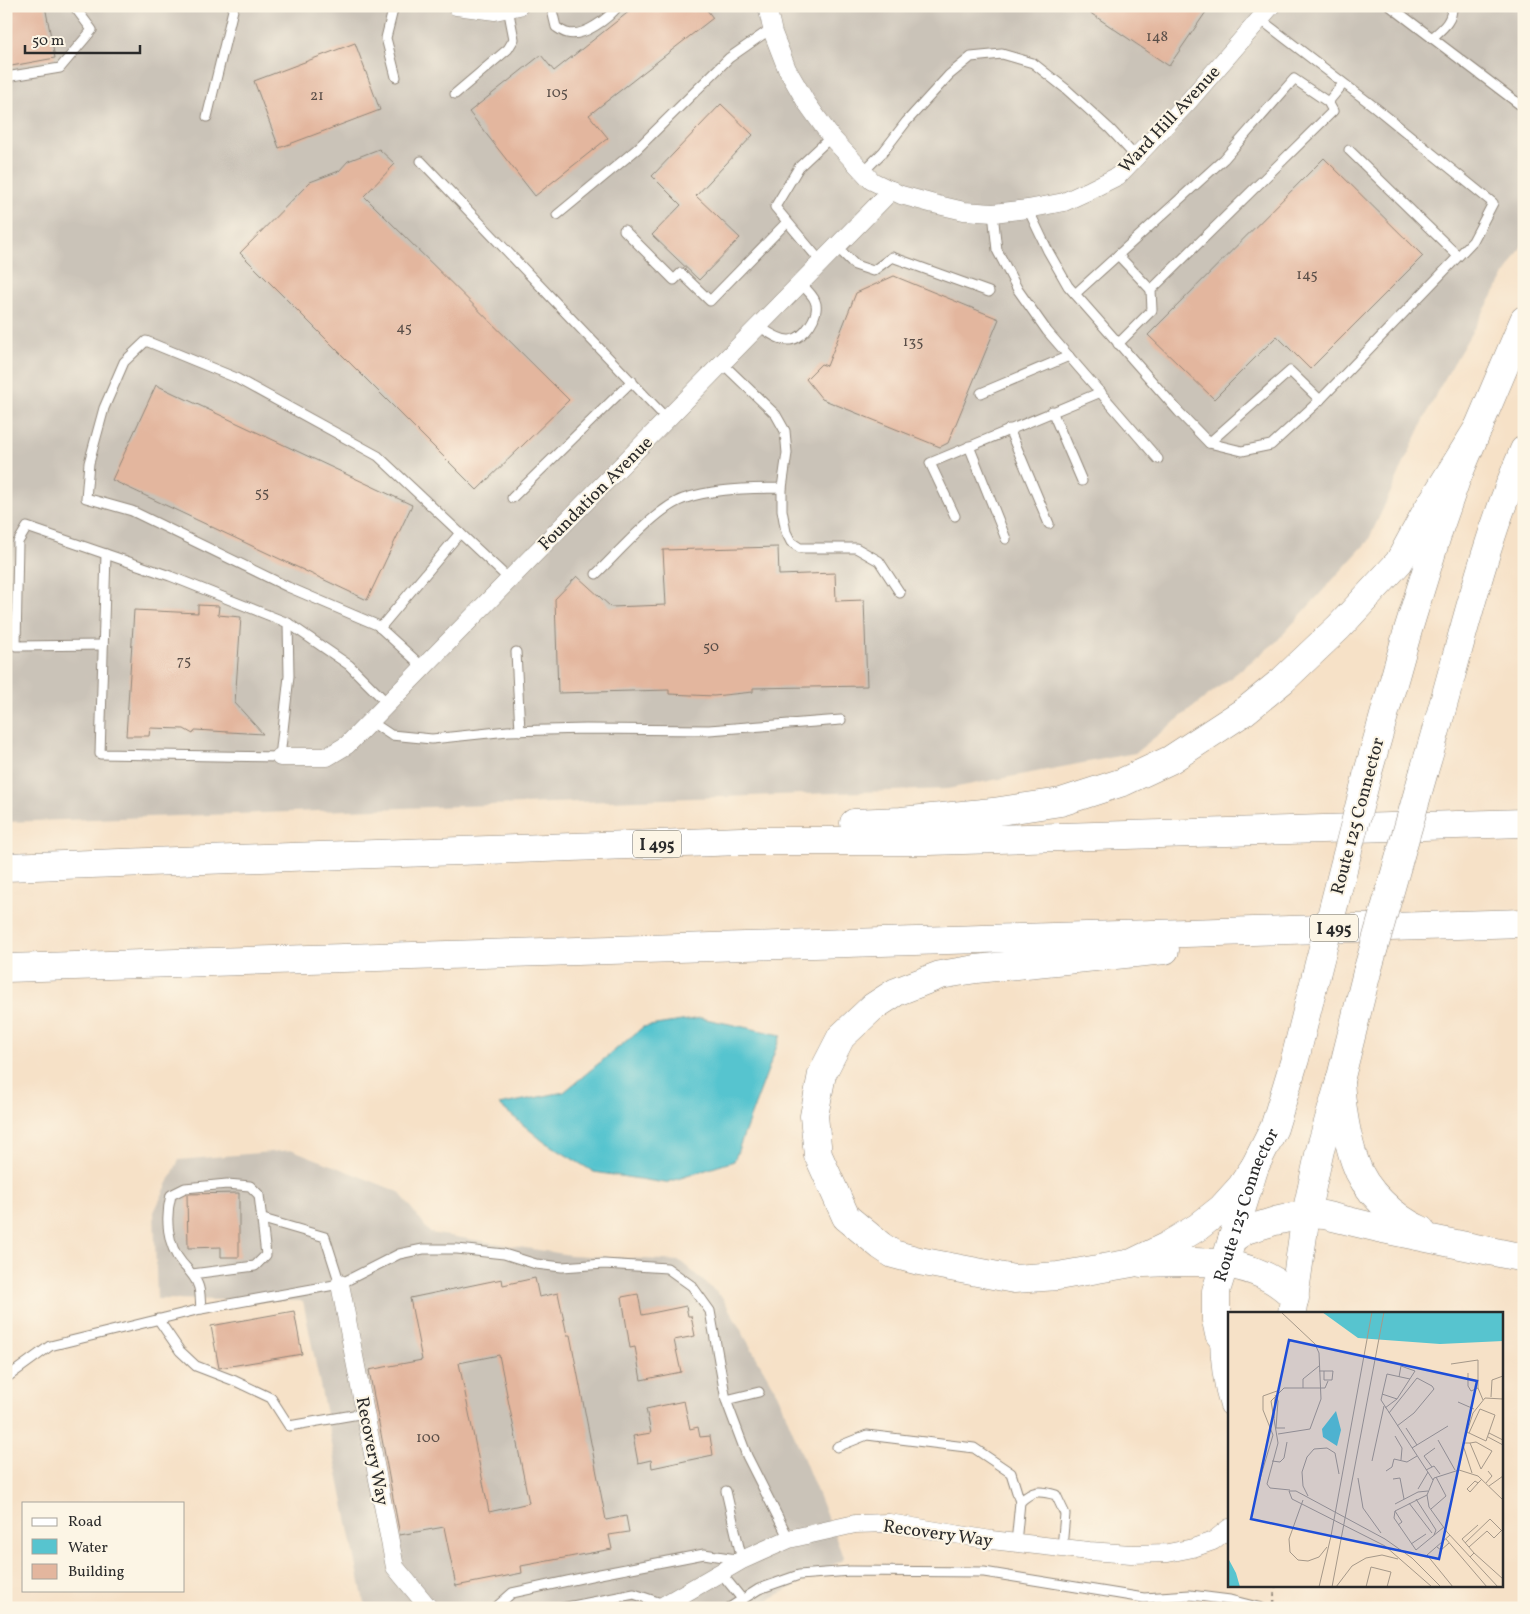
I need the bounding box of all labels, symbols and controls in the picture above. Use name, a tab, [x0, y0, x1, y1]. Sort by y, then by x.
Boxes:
scale bar	[25, 22, 140, 54]
house number: 148	[1146, 27, 1168, 48]
text: 50 m	[32, 31, 64, 52]
street label: Ward Hill Avenue	[1113, 61, 1227, 179]
house number: 105	[546, 83, 568, 104]
house number: 21	[310, 86, 324, 107]
house number: 145	[1296, 265, 1318, 286]
house number: 45	[396, 318, 412, 339]
house number: 135	[903, 332, 923, 353]
street label: Foundation Avenue	[533, 431, 659, 557]
house number: 55	[255, 483, 269, 504]
house number: 50	[703, 637, 719, 658]
house number: 75	[177, 651, 191, 672]
street label: Route 125 Connector	[1325, 735, 1392, 898]
road number: I 495	[633, 831, 681, 858]
road number: I 495	[1310, 914, 1358, 941]
street label: Route 125 Connector	[1209, 1124, 1286, 1285]
inset map	[1228, 1312, 1502, 1586]
street label: Recovery Way	[349, 1395, 394, 1508]
house number: 100	[416, 1428, 440, 1449]
legend	[22, 1502, 185, 1592]
text: Road	[68, 1512, 102, 1533]
street label: Recovery Way	[881, 1514, 995, 1555]
text: Water	[68, 1538, 108, 1559]
text: Building	[68, 1562, 125, 1583]

